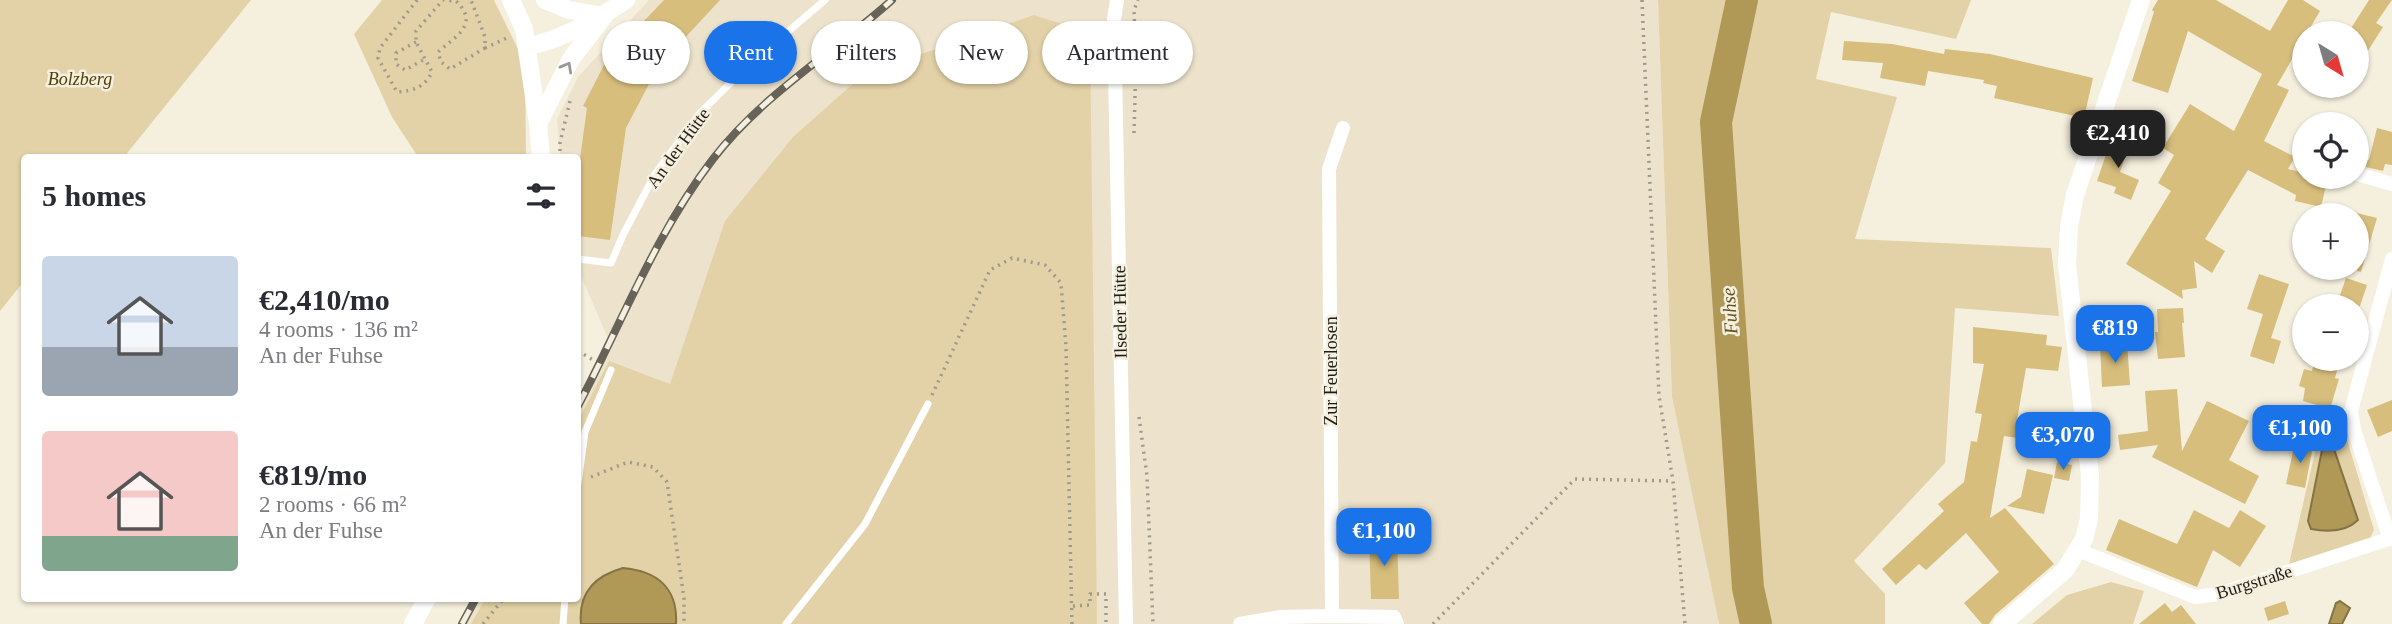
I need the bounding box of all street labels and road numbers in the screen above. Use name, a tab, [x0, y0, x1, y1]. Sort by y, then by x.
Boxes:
street label: An der Hütte	[642, 104, 714, 192]
street label: Ilseder Hütte	[1109, 265, 1131, 359]
street label: Zur Feuerlosen	[1321, 316, 1341, 426]
street label: Burgstraße	[2213, 561, 2295, 603]

